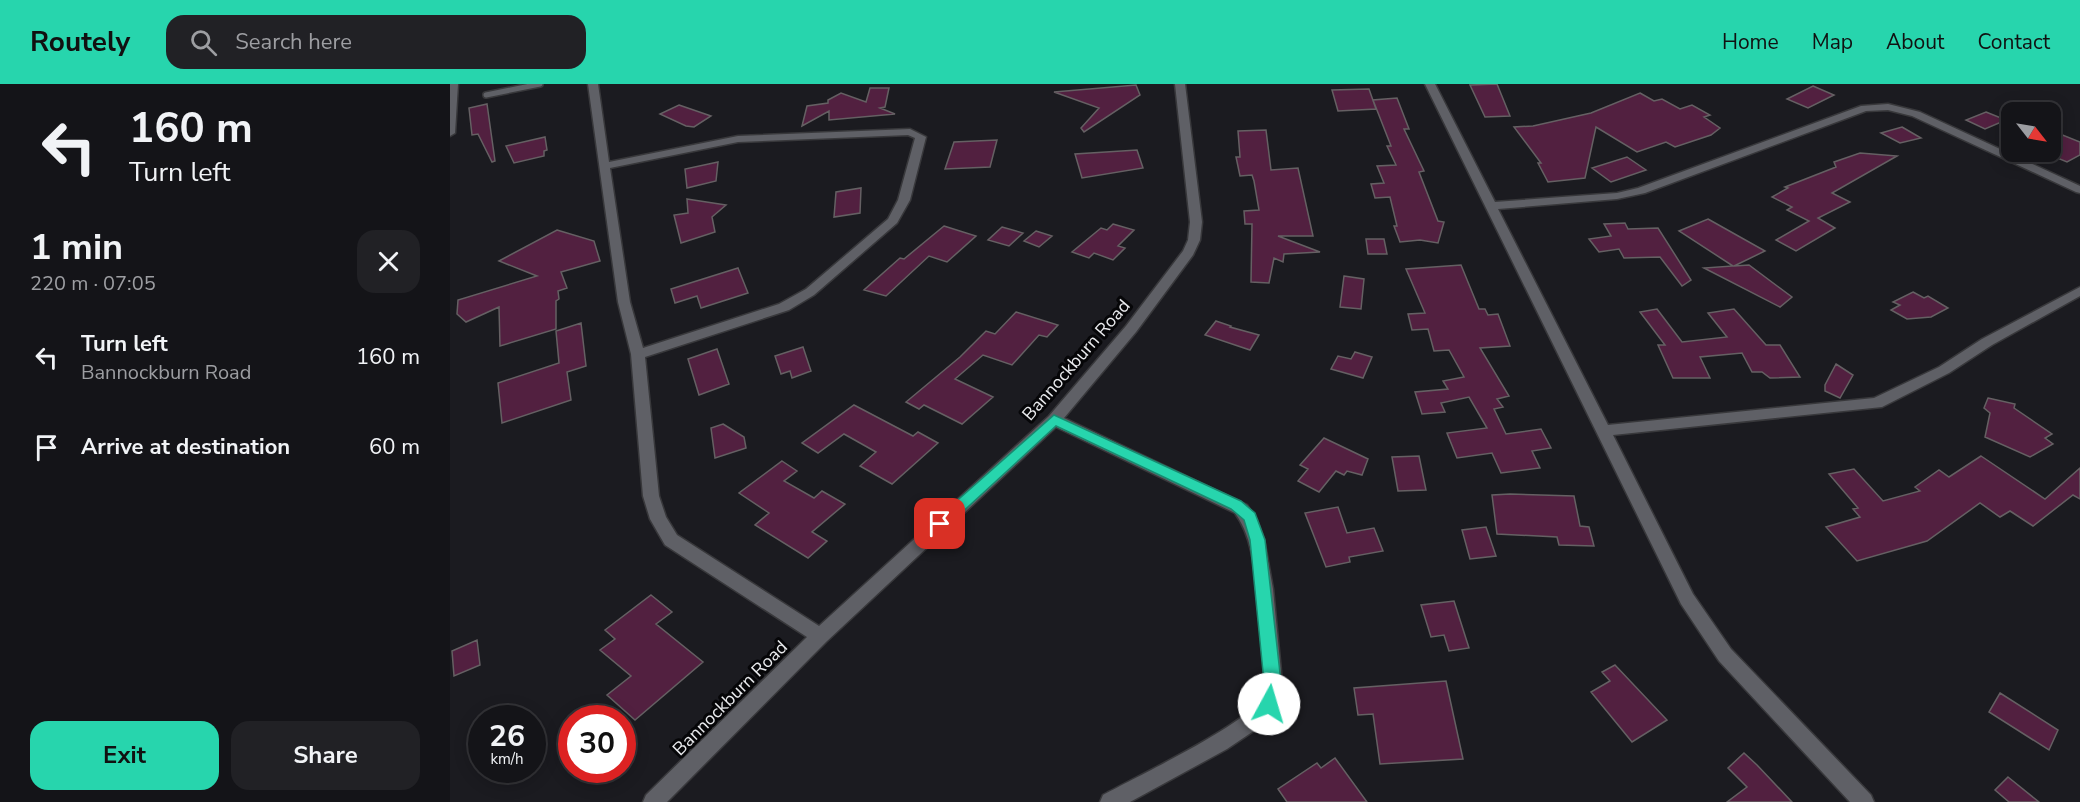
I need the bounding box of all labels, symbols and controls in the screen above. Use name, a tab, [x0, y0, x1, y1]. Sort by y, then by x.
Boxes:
search box	[166, 15, 586, 69]
text: Routely	[30, 23, 130, 61]
icon: search	[187, 26, 220, 59]
text: Search here	[235, 27, 352, 57]
text: Home	[1722, 28, 1779, 56]
text: Map	[1812, 28, 1853, 56]
text: About	[1886, 28, 1944, 56]
text: Contact	[1977, 28, 2050, 56]
text: 160 m	[129, 100, 253, 157]
north arrow	[2001, 102, 2061, 162]
map controls	[2001, 102, 2061, 162]
icon: left	[30, 108, 108, 186]
text: Turn left	[129, 154, 230, 191]
text: 1 min	[30, 223, 123, 272]
button: close	[357, 230, 420, 293]
text: 220 m · 07:05	[30, 270, 156, 297]
street label: Bannockburn Road	[1017, 294, 1135, 426]
text: Turn left	[81, 329, 168, 359]
icon: left	[30, 341, 63, 374]
text: 160 m	[356, 342, 420, 372]
text: Bannockburn Road	[81, 359, 251, 386]
icon: arrive	[30, 431, 63, 464]
text: Arrive at destination	[81, 432, 290, 462]
text: 60 m	[369, 432, 420, 462]
pin	[914, 498, 965, 549]
icon: arrive	[923, 507, 956, 540]
street label: Bannockburn Road	[667, 635, 793, 761]
position arrow	[1237, 672, 1301, 736]
speed limit sign: 30	[558, 705, 636, 783]
text: 26	[489, 716, 525, 757]
button: Exit	[30, 721, 219, 790]
button: Share	[231, 721, 420, 790]
text: km/h	[490, 749, 524, 769]

